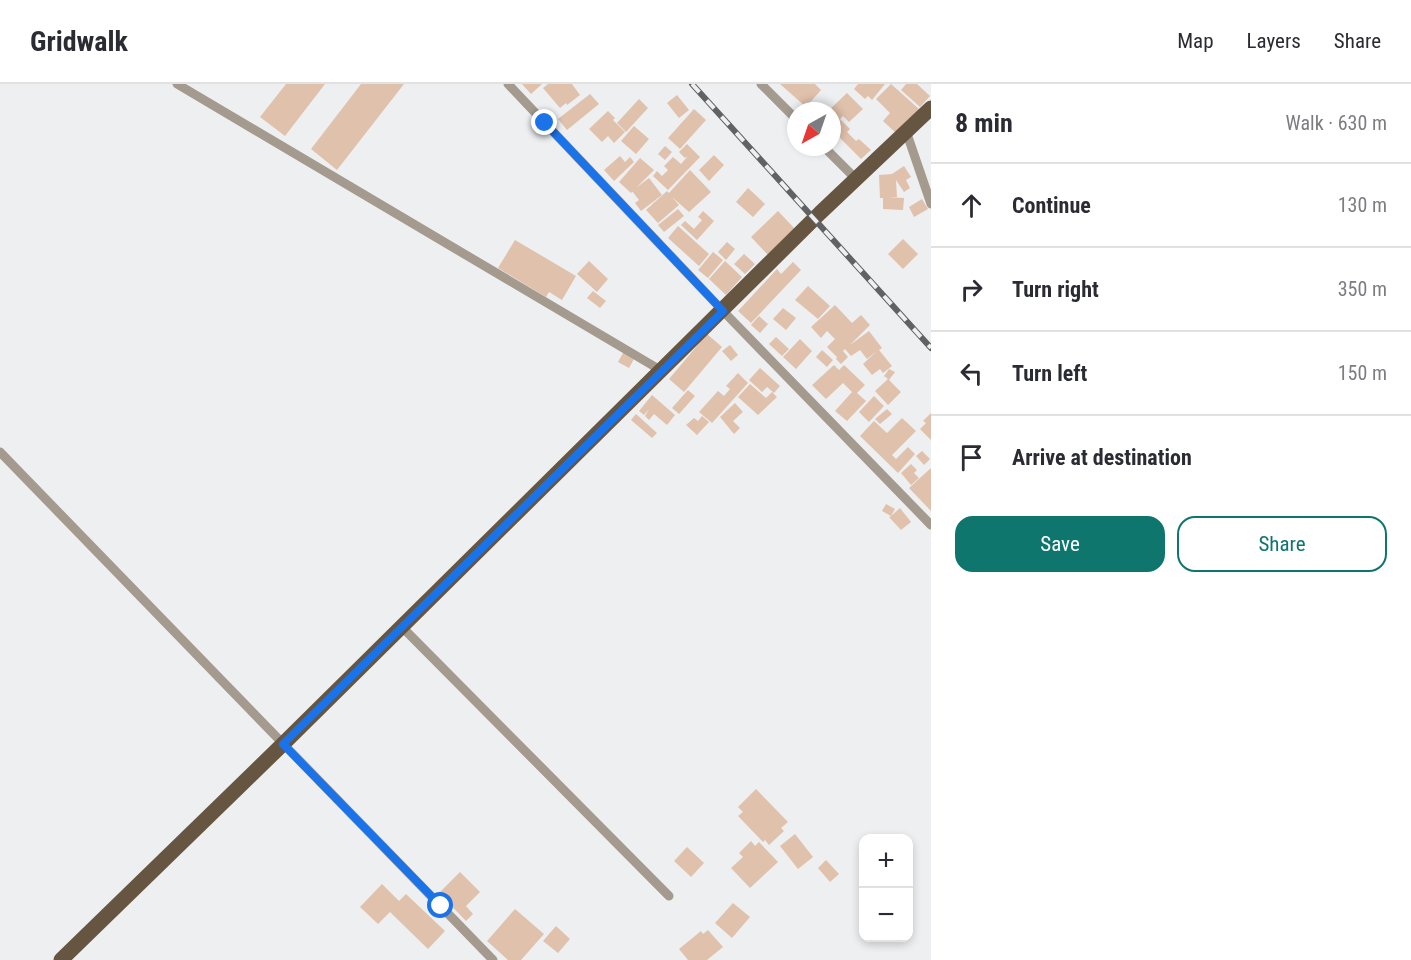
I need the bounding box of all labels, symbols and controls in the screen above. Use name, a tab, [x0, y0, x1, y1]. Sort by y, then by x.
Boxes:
text: Gridwalk	[30, 25, 128, 58]
text: Map	[1177, 29, 1214, 53]
text: Layers	[1247, 29, 1301, 53]
text: Share	[1334, 29, 1381, 53]
north arrow	[787, 102, 841, 156]
text: 8 min	[955, 108, 1013, 138]
route end	[531, 109, 557, 135]
text: Walk · 630 m	[1286, 111, 1387, 135]
icon: ahead	[955, 189, 988, 222]
text: Continue	[1012, 193, 1091, 218]
text: 130 m	[1338, 193, 1387, 217]
icon: right	[955, 273, 988, 306]
text: Turn right	[1012, 277, 1099, 302]
text: 350 m	[1338, 277, 1387, 301]
icon: left	[955, 357, 988, 390]
text: Turn left	[1012, 361, 1087, 386]
text: 150 m	[1338, 361, 1387, 385]
icon: arrive	[955, 441, 988, 474]
text: Arrive at destination	[1012, 445, 1192, 470]
button: Save	[955, 516, 1165, 572]
button: Share	[1177, 516, 1387, 572]
map controls	[859, 834, 913, 942]
button: +	[859, 834, 913, 888]
button: −	[859, 888, 913, 942]
route start	[427, 892, 453, 918]

